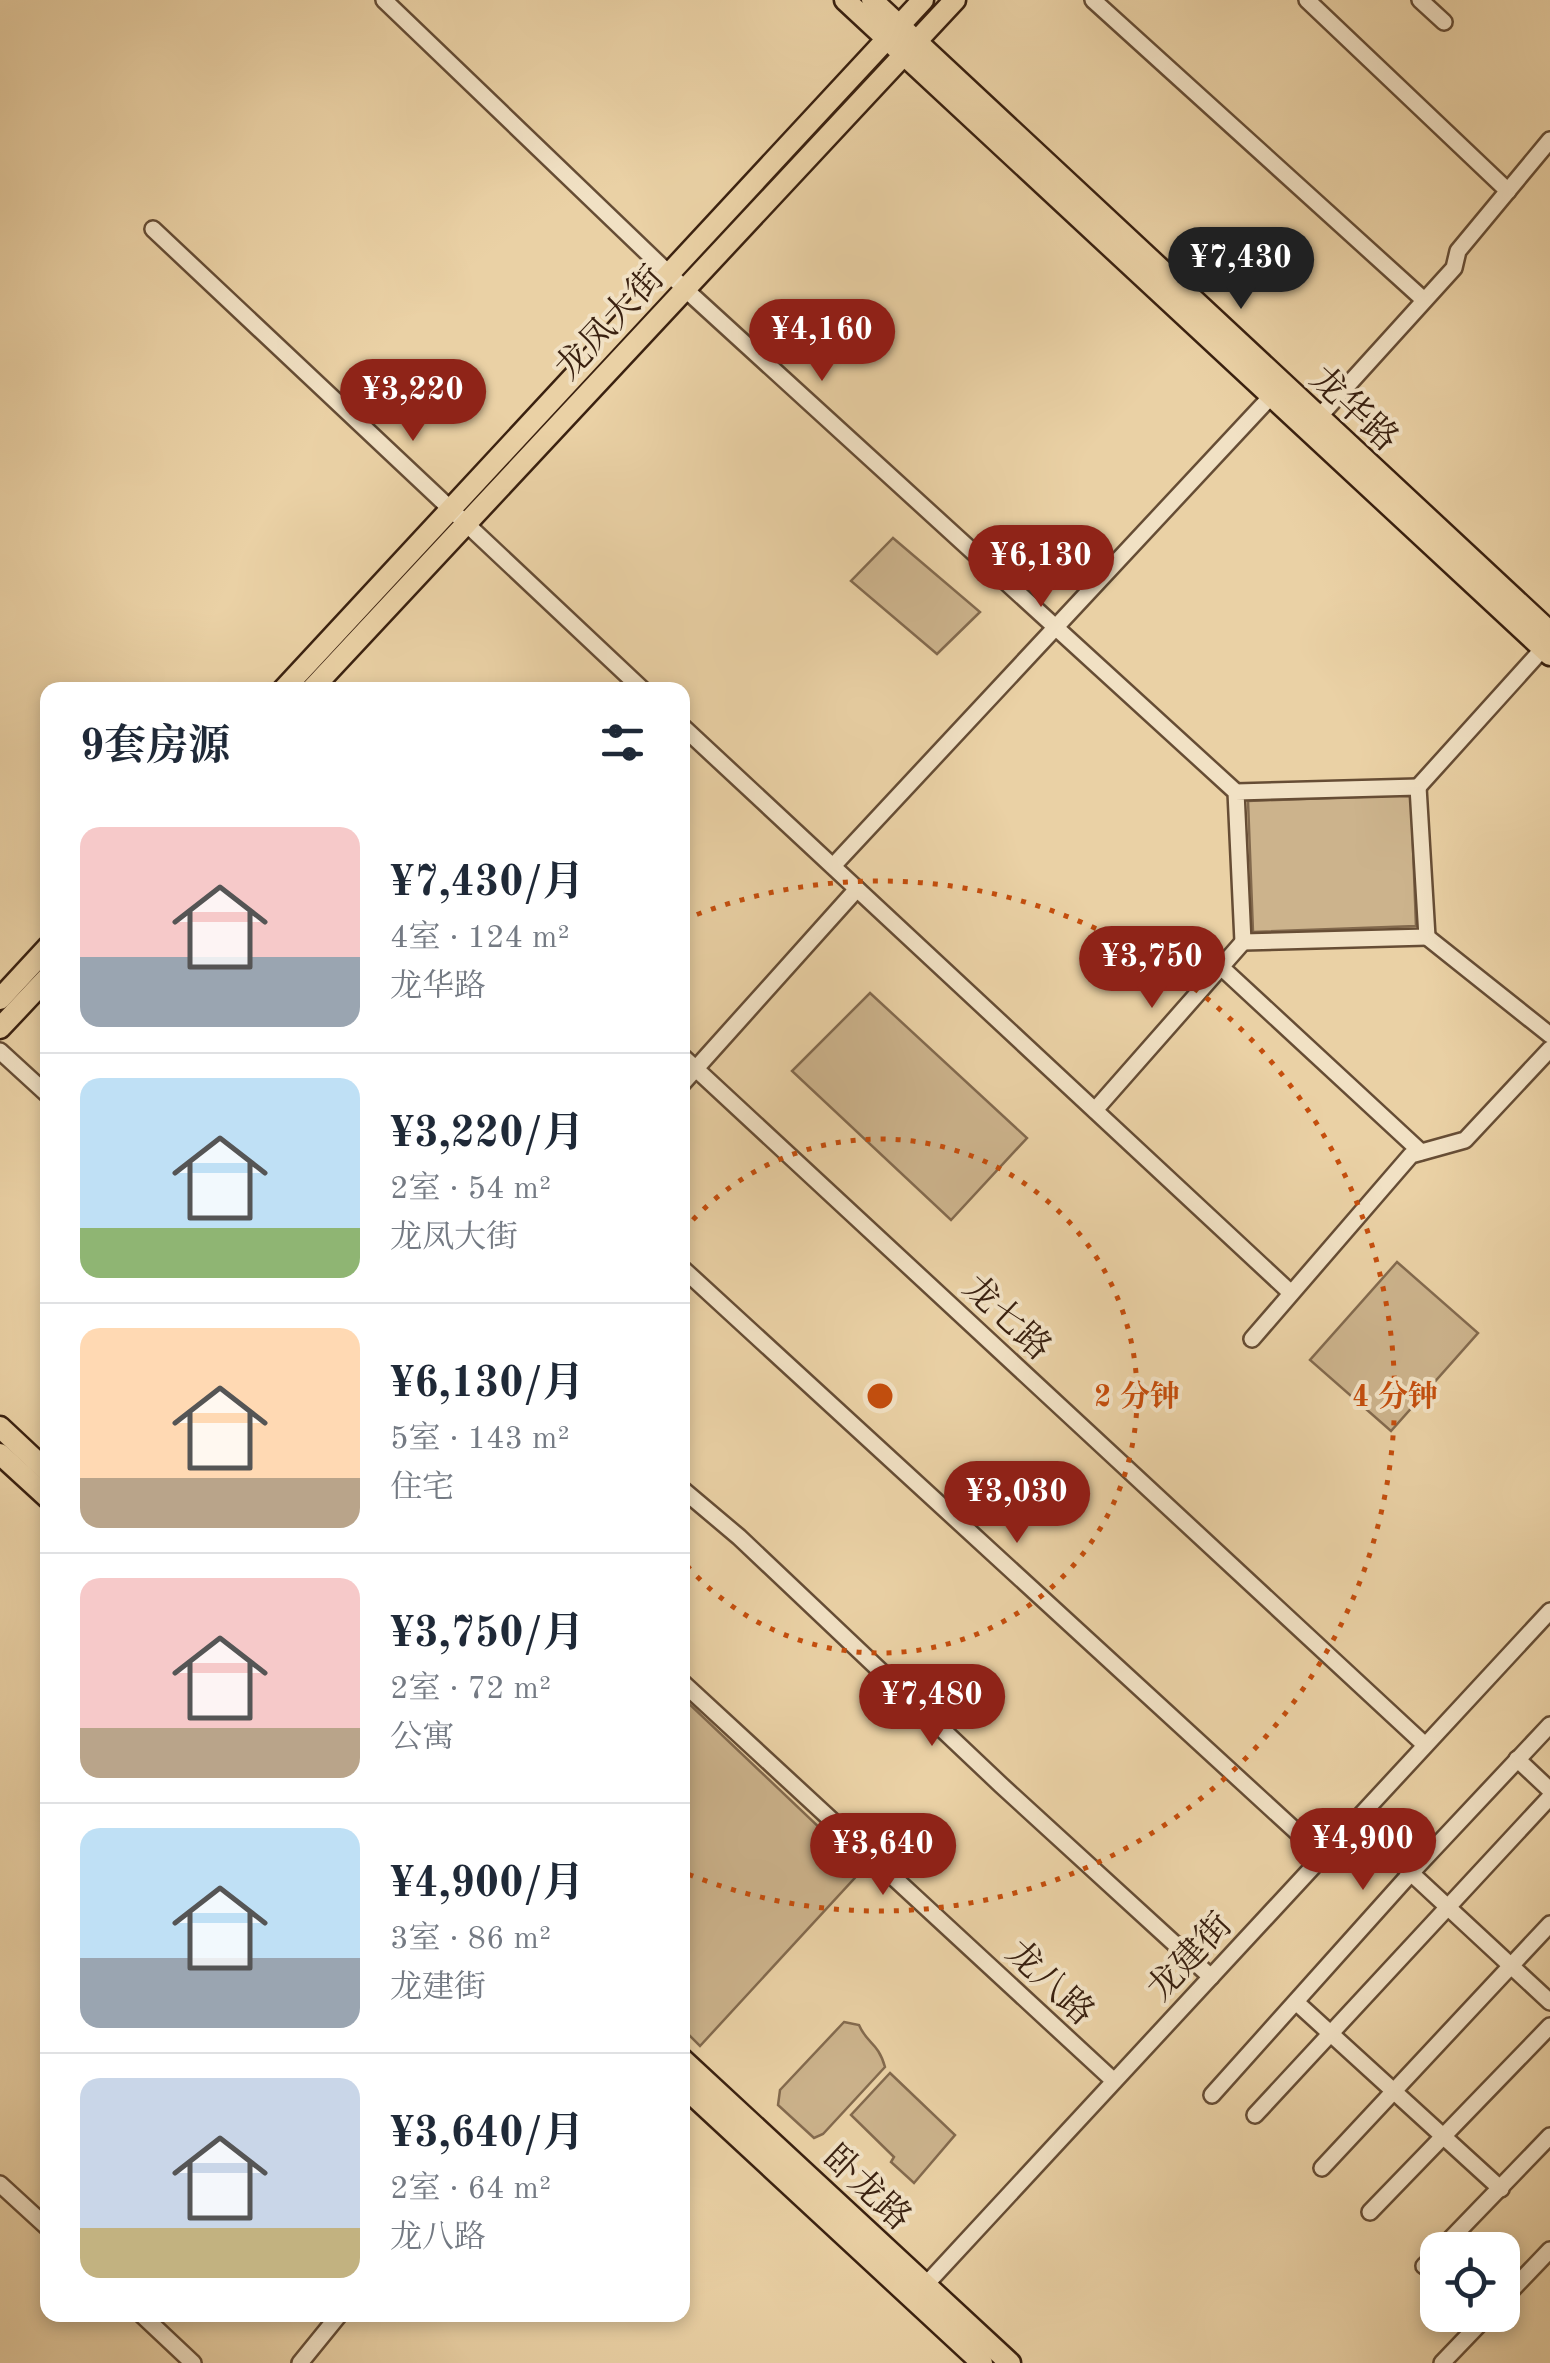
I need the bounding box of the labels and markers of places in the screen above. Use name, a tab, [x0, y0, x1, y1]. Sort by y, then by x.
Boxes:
pin: ¥7,430	[1160, 227, 1322, 312]
pin: ¥4,160	[741, 299, 903, 384]
pin: ¥3,220	[332, 359, 494, 444]
pin: ¥6,130	[960, 525, 1122, 610]
pin: ¥3,750	[1071, 926, 1233, 1011]
centre of rings	[862, 1378, 898, 1414]
pin: ¥3,030	[936, 1461, 1098, 1546]
pin: ¥7,480	[851, 1664, 1013, 1749]
pin: ¥4,900	[1282, 1808, 1444, 1893]
pin: ¥3,640	[802, 1813, 964, 1898]

